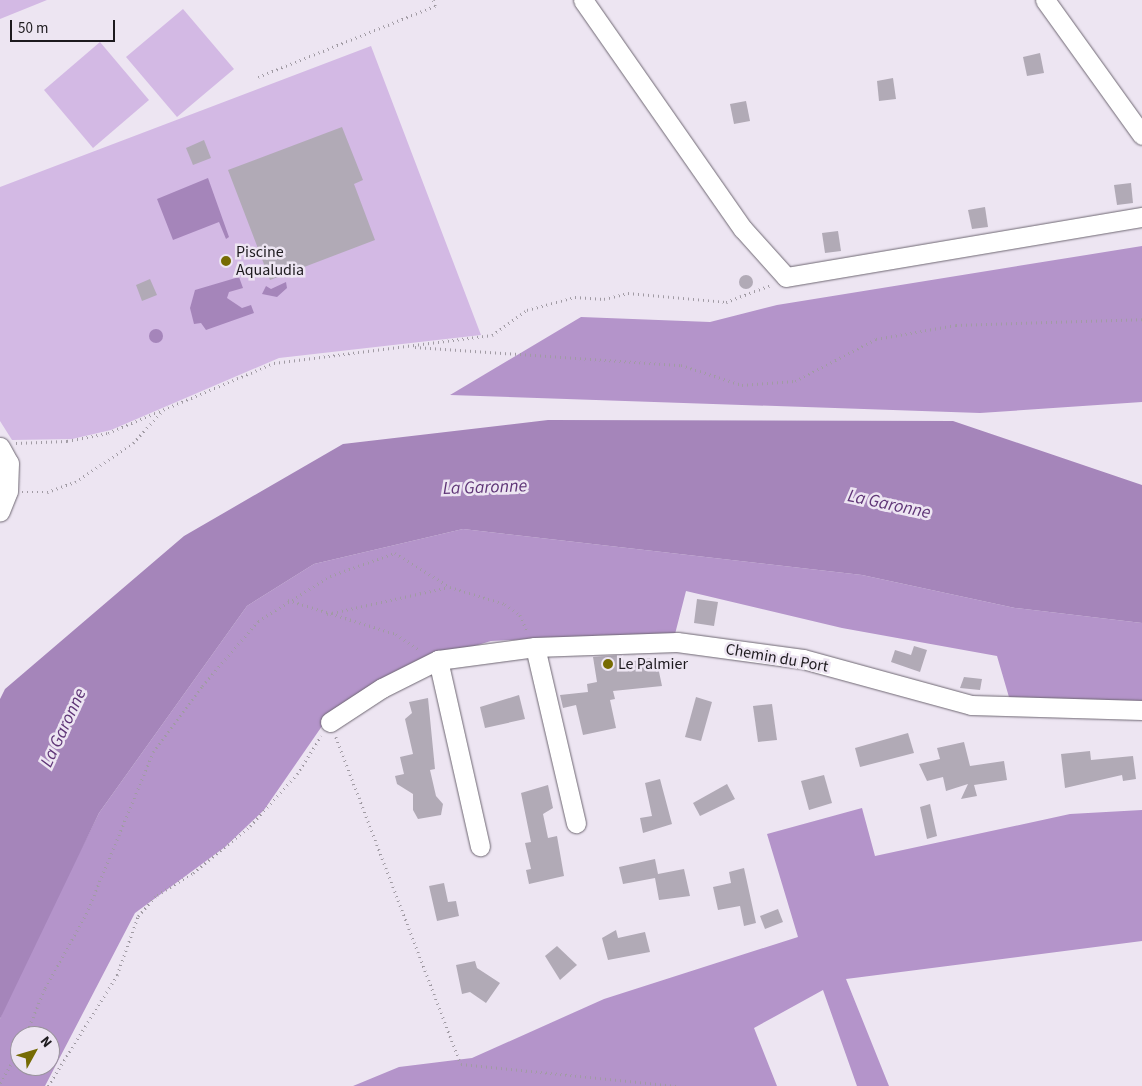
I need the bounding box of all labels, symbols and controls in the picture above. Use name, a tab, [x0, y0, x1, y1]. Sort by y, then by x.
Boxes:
scale bar	[12, 10, 118, 42]
text: 50 m	[18, 18, 48, 39]
place label: Piscine Aqualudia	[236, 242, 304, 280]
marker: Piscine Aqualudia	[220, 255, 232, 267]
water label: La Garonne	[442, 476, 528, 500]
water label: La Garonne	[846, 486, 932, 524]
street label: Chemin du Port	[724, 640, 830, 676]
place label: Le Palmier	[618, 654, 688, 674]
marker: Le Palmier	[602, 658, 614, 670]
water label: La Garonne	[36, 685, 92, 771]
north arrow	[10, 1026, 60, 1076]
text: N	[35, 1032, 57, 1052]

